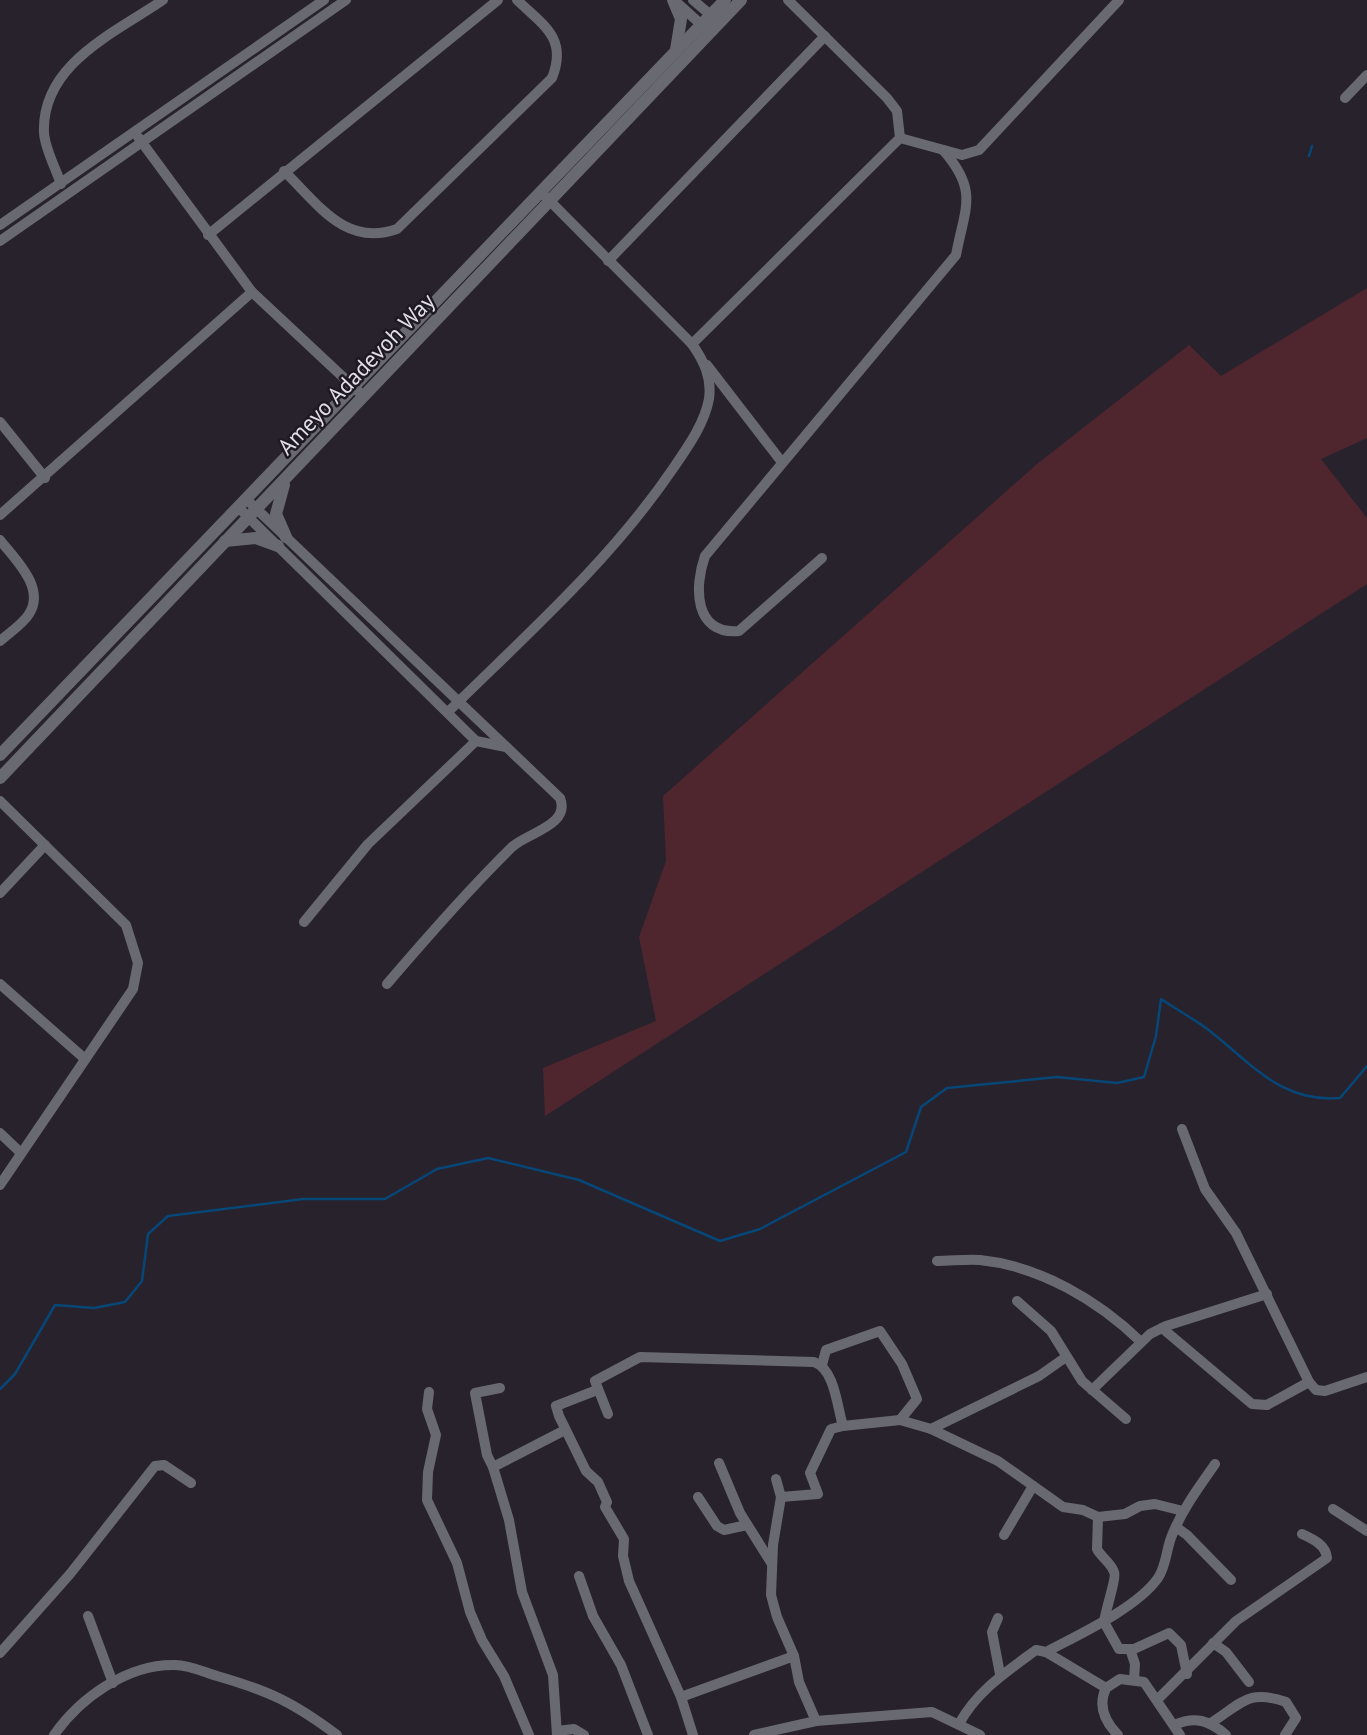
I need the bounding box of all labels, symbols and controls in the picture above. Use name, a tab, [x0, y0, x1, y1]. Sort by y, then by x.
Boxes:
street label: Ameyo Adadevoh Way	[271, 286, 441, 461]

